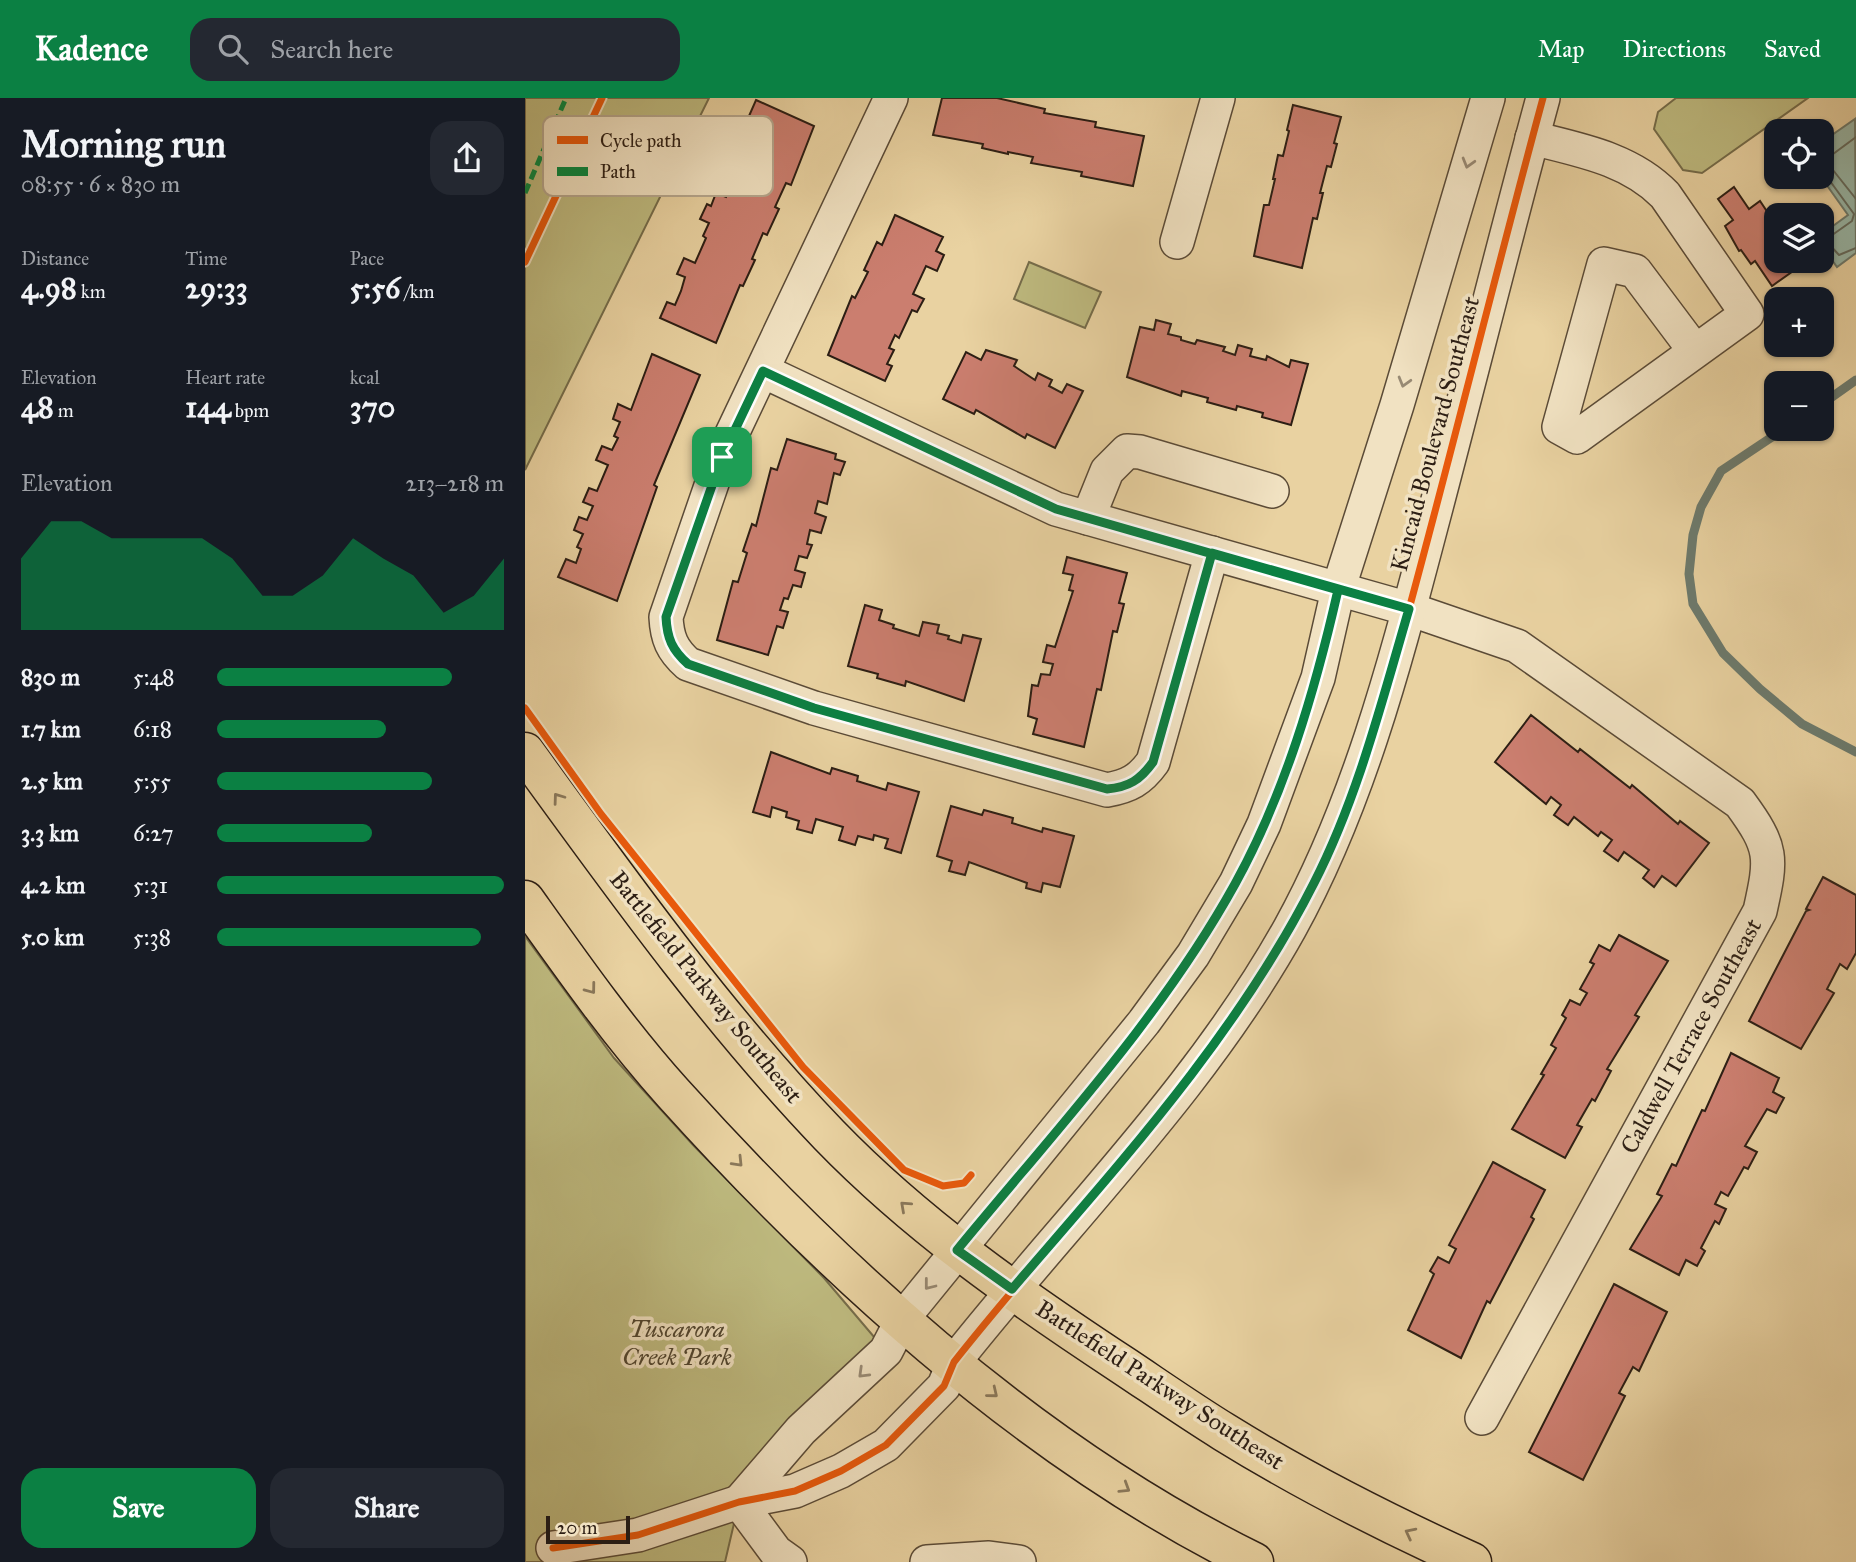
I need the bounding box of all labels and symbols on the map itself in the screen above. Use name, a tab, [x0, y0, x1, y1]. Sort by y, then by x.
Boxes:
legend	[543, 116, 773, 196]
text: Cycle path	[600, 129, 682, 152]
one-way arrow	[1462, 157, 1477, 169]
text: Path	[600, 160, 636, 183]
street label: Kincaid Boulevard Southeast	[1384, 293, 1486, 575]
one-way arrow	[1397, 375, 1412, 387]
pin	[692, 427, 752, 487]
one-way arrow	[554, 793, 566, 806]
street label: Battlefield Parkway Southeast	[603, 865, 809, 1110]
street label: Caldwell Terrace Southeast	[1614, 913, 1768, 1159]
one-way arrow	[582, 981, 595, 994]
one-way arrow	[730, 1153, 743, 1166]
one-way arrow	[900, 1201, 913, 1214]
one-way arrow	[925, 1277, 938, 1289]
street label: Battlefield Parkway Southeast	[1030, 1293, 1290, 1477]
park label: Tuscarora Creek Park	[622, 1314, 732, 1372]
one-way arrow	[859, 1364, 872, 1377]
one-way arrow	[984, 1385, 997, 1397]
one-way arrow	[1117, 1479, 1130, 1492]
scale bar	[546, 1513, 630, 1545]
one-way arrow	[1405, 1528, 1417, 1542]

